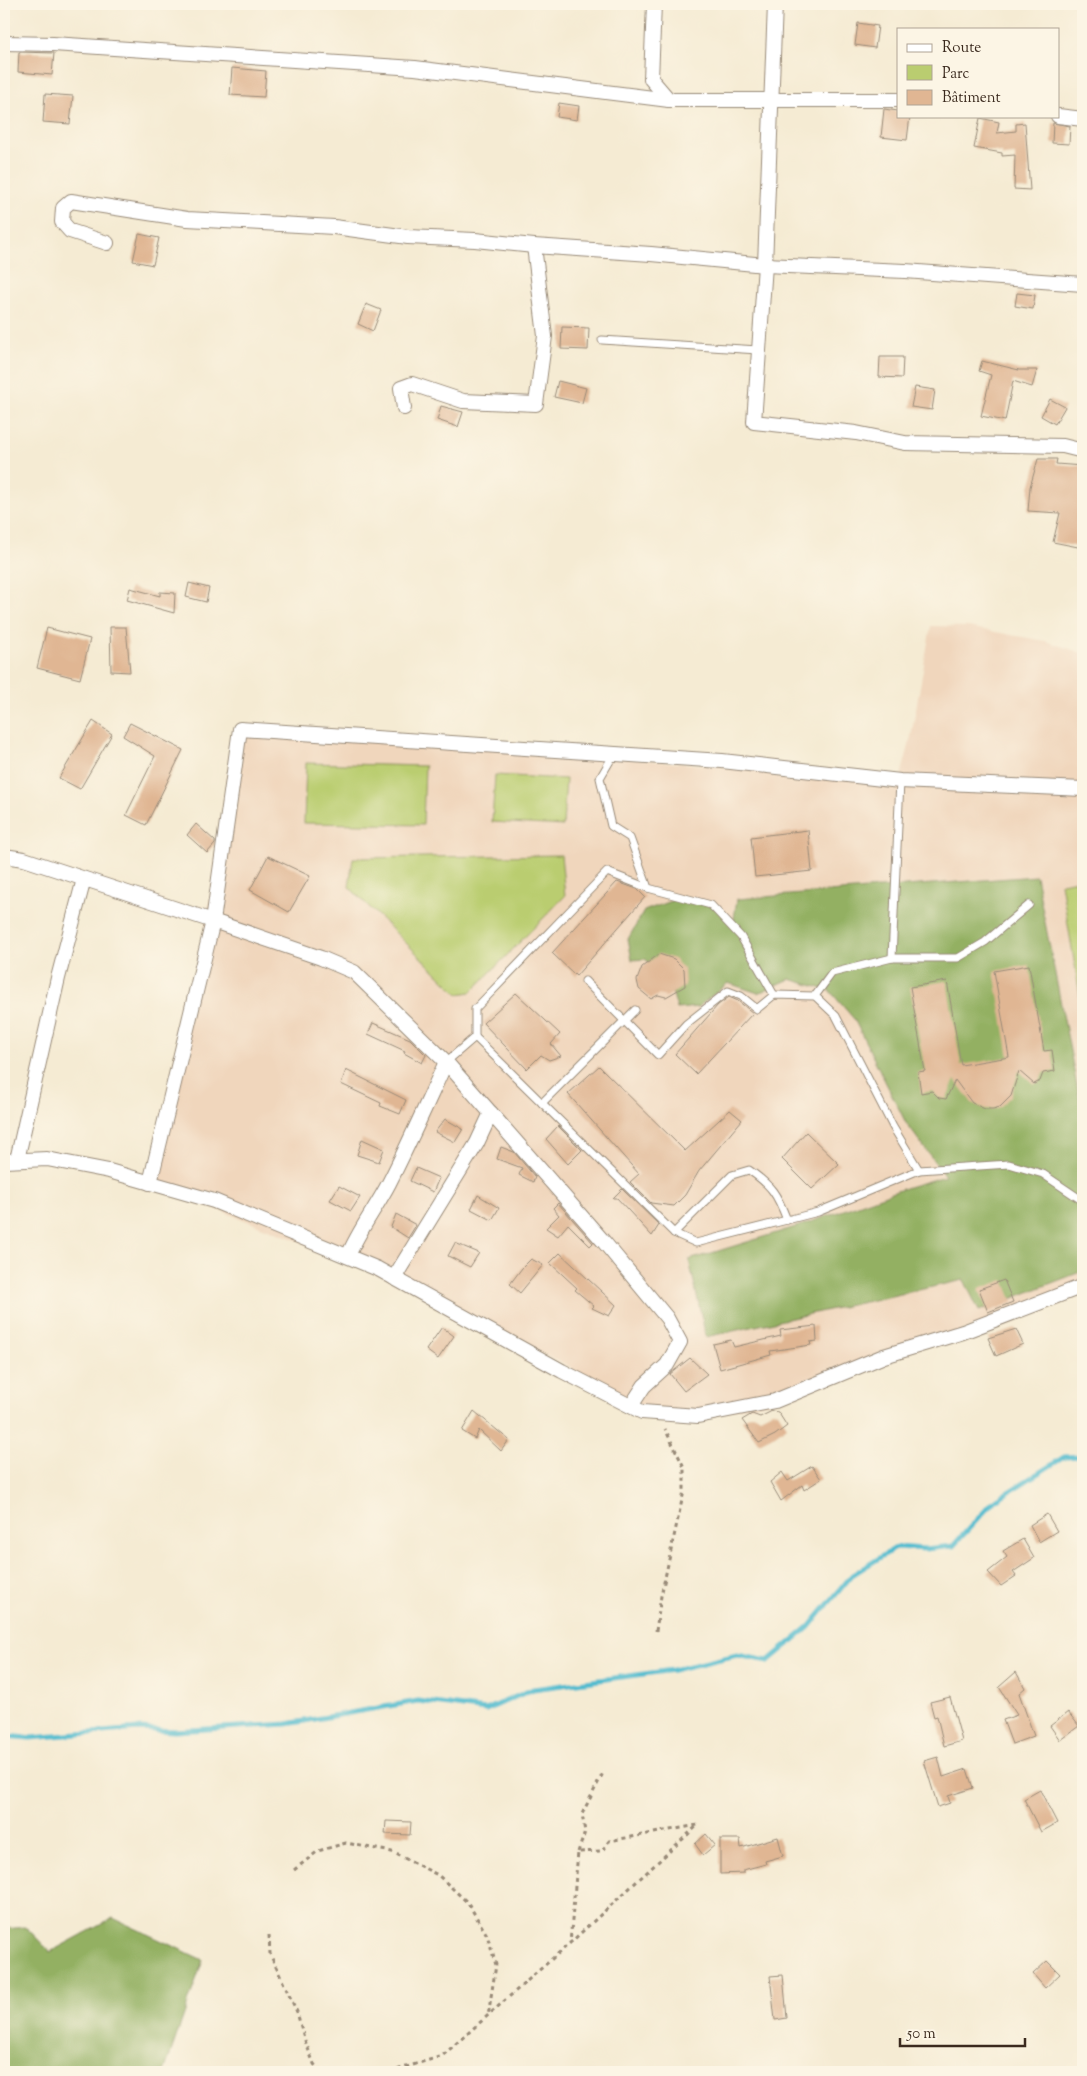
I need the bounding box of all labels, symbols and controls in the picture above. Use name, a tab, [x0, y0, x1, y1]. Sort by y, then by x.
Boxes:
legend	[897, 28, 1060, 118]
text: Route	[942, 38, 981, 59]
text: Parc	[942, 64, 970, 85]
text: Bâtiment	[942, 88, 1001, 109]
scale bar	[900, 2016, 1024, 2048]
text: 50 m	[906, 2024, 936, 2045]

